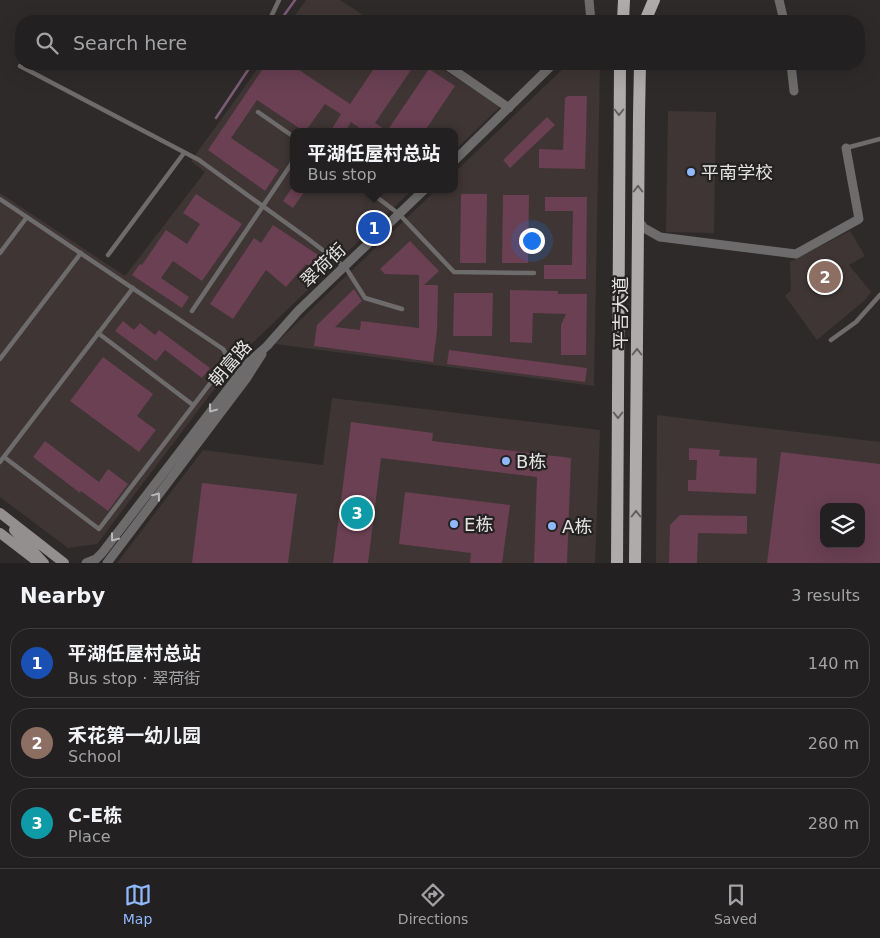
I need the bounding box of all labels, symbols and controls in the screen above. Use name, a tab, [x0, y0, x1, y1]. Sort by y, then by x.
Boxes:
search box	[15, 15, 865, 70]
icon: search	[33, 29, 61, 57]
text: Search here	[73, 32, 187, 54]
one-way arrow	[614, 109, 624, 117]
popup	[290, 128, 458, 193]
text: 平湖任屋村总站	[307, 142, 441, 164]
place label: 平南学校	[701, 162, 773, 183]
text: Bus stop	[307, 165, 377, 184]
marker: 平南学校	[685, 166, 697, 178]
one-way arrow	[633, 185, 643, 193]
pin: 1	[358, 209, 390, 247]
your location	[519, 228, 545, 254]
street label: 翠荷街	[296, 239, 350, 291]
pin: 2	[809, 258, 841, 296]
street label: 平吉大道	[610, 277, 631, 349]
street label: 朝富路	[204, 336, 256, 390]
one-way arrow	[632, 348, 642, 356]
one-way arrow	[209, 403, 218, 412]
one-way arrow	[613, 412, 623, 419]
place label: B栋	[516, 451, 546, 472]
marker: B栋	[500, 455, 512, 467]
one-way arrow	[152, 493, 160, 502]
pin: 3	[341, 494, 373, 532]
map controls	[820, 503, 865, 548]
button: layers	[820, 503, 865, 548]
one-way arrow	[630, 510, 641, 518]
place label: E栋	[464, 514, 493, 535]
place label: A栋	[562, 516, 592, 537]
marker: E栋	[448, 518, 460, 530]
marker: A栋	[546, 520, 558, 532]
one-way arrow	[111, 532, 120, 542]
text: Nearby	[20, 584, 105, 608]
text: 3 results	[791, 586, 860, 605]
text: 平湖任屋村总站	[68, 642, 201, 664]
text: 1	[31, 654, 43, 673]
text: 140 m	[808, 654, 859, 673]
text: Bus stop · 翠荷街	[68, 669, 200, 688]
text: 禾花第一幼儿园	[68, 724, 201, 746]
text: 2	[31, 734, 43, 753]
text: 260 m	[808, 734, 859, 753]
text: School	[68, 747, 121, 766]
text: C-E栋	[68, 804, 122, 826]
text: 3	[31, 814, 43, 833]
text: 280 m	[808, 814, 859, 833]
text: Place	[68, 827, 111, 846]
tab: Map	[123, 881, 152, 927]
tab: Directions	[398, 881, 468, 927]
tab: Saved	[714, 881, 757, 927]

